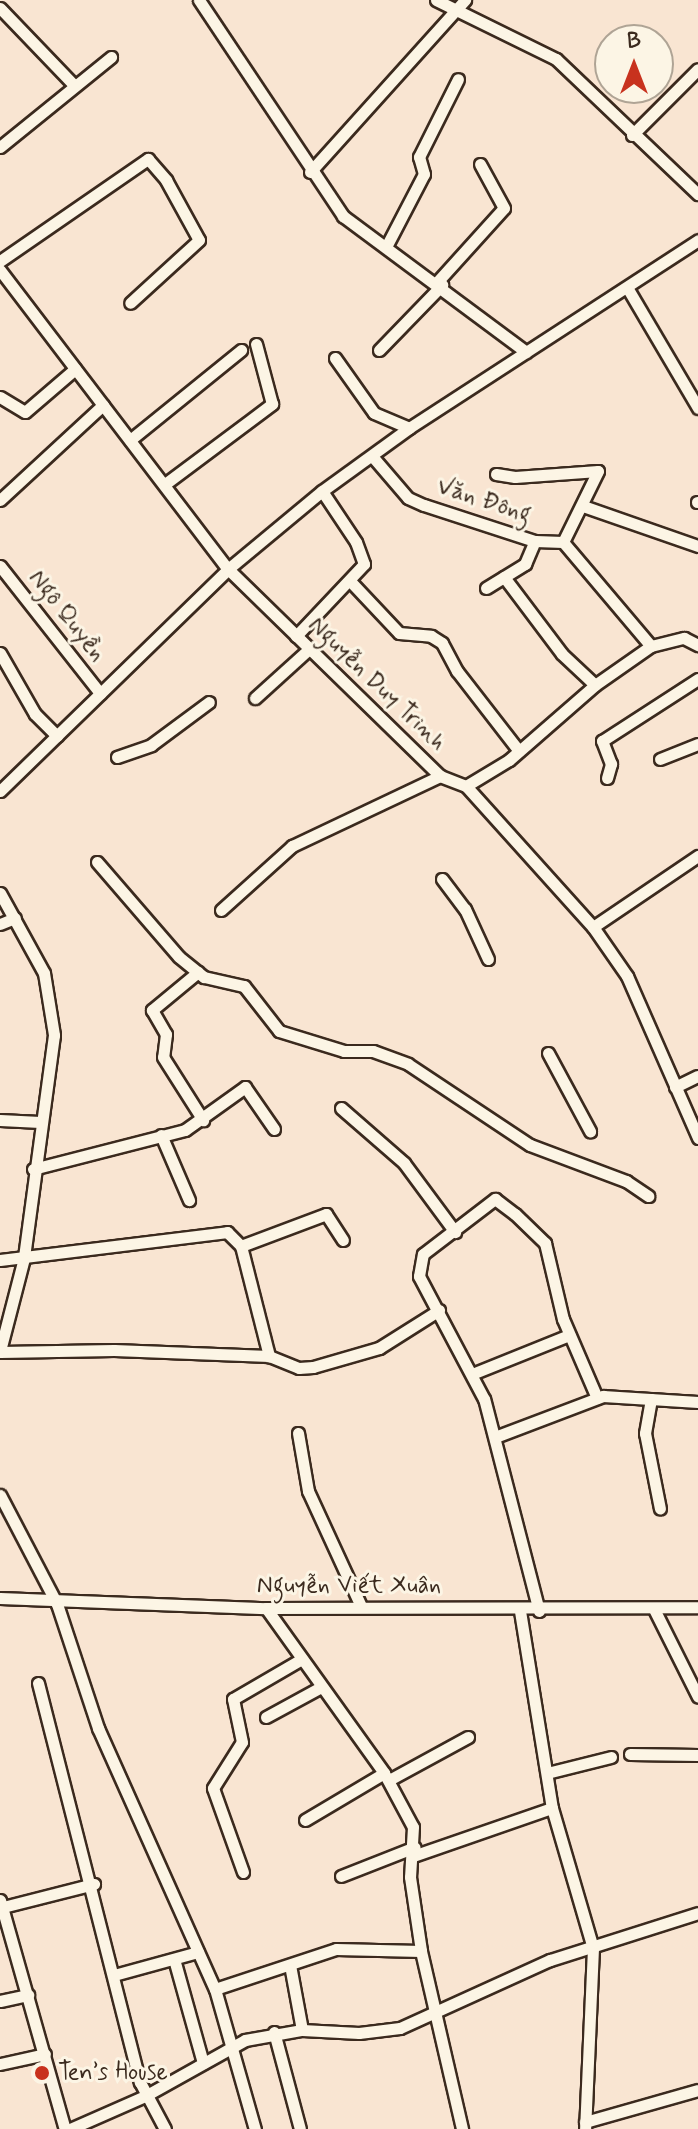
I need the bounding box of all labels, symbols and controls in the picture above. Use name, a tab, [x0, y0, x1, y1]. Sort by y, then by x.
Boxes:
north arrow	[594, 24, 674, 104]
text: B	[627, 28, 641, 56]
street label: Văn Đông	[433, 472, 535, 530]
street label: Ngô Quyền	[22, 564, 112, 668]
street label: Nguyễn Duy Trinh	[301, 610, 453, 758]
street label: Nguyễn Viết Xuân	[258, 1572, 440, 1600]
place label: Ten’s House	[58, 2059, 171, 2087]
marker: Ten’s House	[33, 2064, 51, 2082]

